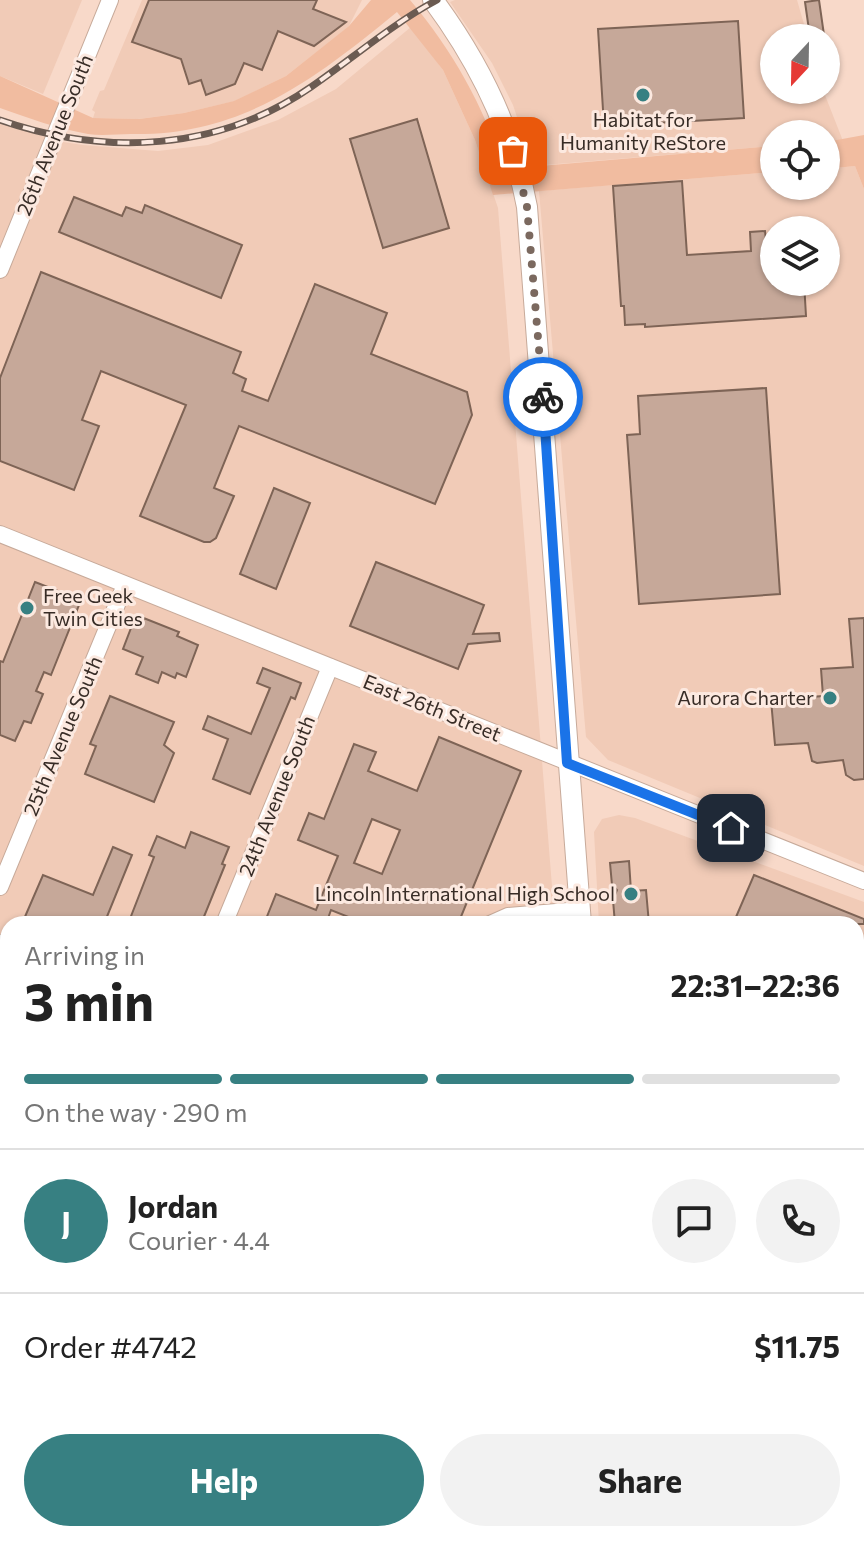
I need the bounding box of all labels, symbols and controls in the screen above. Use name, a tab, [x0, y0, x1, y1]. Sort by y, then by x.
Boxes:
north arrow	[760, 24, 840, 104]
map controls	[760, 24, 840, 296]
street label: 26th Avenue South	[11, 51, 97, 219]
marker: Habitat for Humanity ReStore	[634, 86, 652, 104]
place label: Habitat for Humanity ReStore	[560, 107, 726, 154]
pin	[479, 117, 547, 185]
button: locate	[760, 120, 840, 200]
icon: bag	[491, 129, 535, 173]
button: layers	[760, 216, 840, 296]
courier	[503, 357, 583, 437]
icon: bike	[521, 375, 565, 419]
place label: Free Geek Twin Cities	[43, 583, 143, 630]
marker: Free Geek Twin Cities	[18, 599, 36, 617]
street label: 25th Avenue South	[18, 652, 107, 819]
street label: East 26th Street	[360, 668, 505, 746]
place label: Aurora Charter	[677, 685, 814, 709]
marker: Aurora Charter	[821, 689, 839, 707]
street label: 24th Avenue South	[233, 712, 319, 880]
pin	[697, 794, 765, 862]
icon: home	[709, 806, 753, 850]
place label: Lincoln International High School	[315, 881, 615, 905]
marker: Lincoln International High School	[622, 885, 640, 903]
text: Arriving in	[24, 939, 145, 970]
text: 22:31–22:36	[670, 966, 840, 1003]
text: 3 min	[24, 968, 154, 1032]
text: On the way · 290 m	[24, 1096, 248, 1127]
button: chat	[652, 1179, 736, 1263]
button: phone	[756, 1179, 840, 1263]
text: Jordan	[128, 1187, 218, 1224]
text: J	[61, 1203, 71, 1240]
text: Courier · 4.4	[128, 1224, 270, 1255]
text: Order #4742	[24, 1327, 197, 1364]
text: $11.75	[754, 1327, 840, 1364]
button: Help	[24, 1434, 424, 1526]
button: Share	[440, 1434, 840, 1526]

